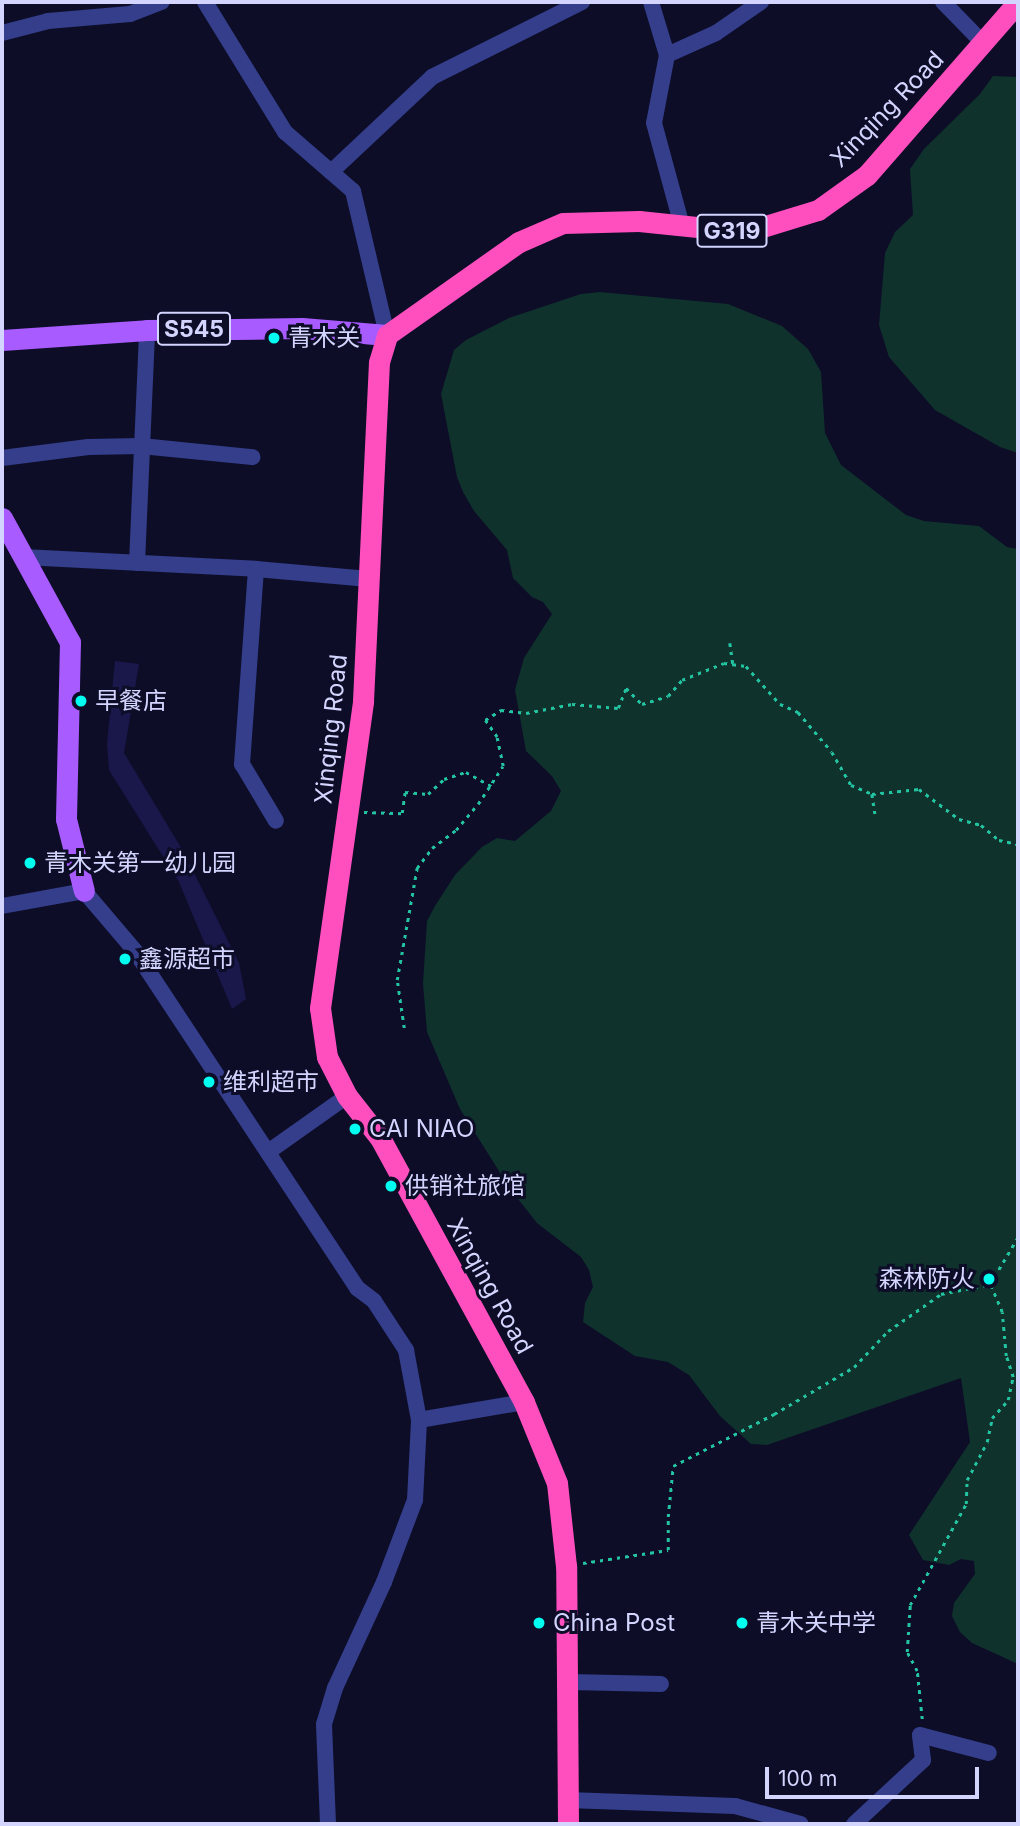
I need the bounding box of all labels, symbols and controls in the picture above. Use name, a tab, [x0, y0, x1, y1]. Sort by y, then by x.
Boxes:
street label: Xinqing Road	[824, 45, 950, 173]
road number: G319	[695, 212, 769, 250]
road number: S545	[156, 310, 232, 348]
place label: 青木关	[288, 324, 360, 352]
marker: 青木关	[266, 330, 282, 346]
street label: Xinqing Road	[309, 653, 353, 805]
place label: 早餐店	[95, 687, 167, 715]
marker: 早餐店	[73, 693, 89, 709]
place label: 青木关第一幼儿园	[44, 849, 236, 877]
marker: 青木关第一幼儿园	[22, 855, 38, 871]
place label: 鑫源超市	[139, 945, 235, 973]
marker: 鑫源超市	[117, 951, 133, 967]
place label: 维利超市	[223, 1068, 319, 1096]
marker: 维利超市	[201, 1074, 217, 1090]
place label: CAI NIAO	[369, 1115, 474, 1143]
marker: CAI NIAO	[347, 1121, 363, 1137]
place label: 供销社旅馆	[405, 1172, 525, 1200]
marker: 供销社旅馆	[383, 1178, 399, 1194]
street label: Xinqing Road	[441, 1213, 539, 1359]
place label: 森林防火	[879, 1265, 975, 1293]
marker: 森林防火	[981, 1271, 997, 1287]
place label: China Post	[553, 1609, 675, 1637]
place label: 青木关中学	[756, 1609, 876, 1637]
marker: China Post	[531, 1615, 547, 1631]
marker: 青木关中学	[734, 1615, 750, 1631]
scale bar	[768, 1752, 982, 1796]
text: 100 m	[778, 1766, 837, 1791]

